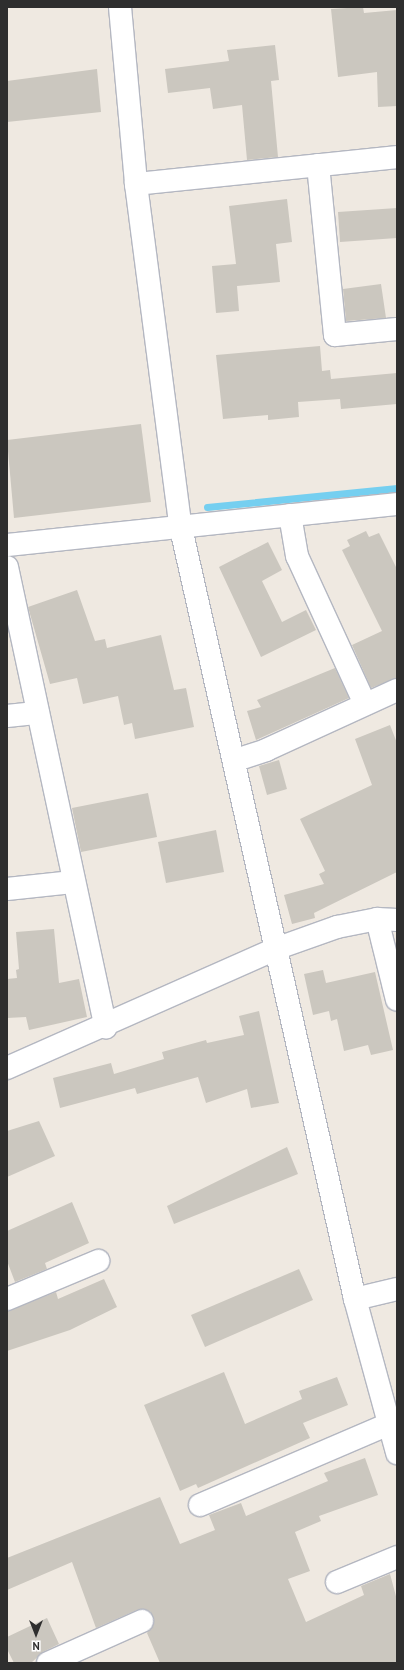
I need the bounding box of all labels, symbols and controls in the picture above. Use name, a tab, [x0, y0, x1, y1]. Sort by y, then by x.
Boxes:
north arrow	[16, 1614, 56, 1654]
text: N	[32, 1639, 40, 1653]

